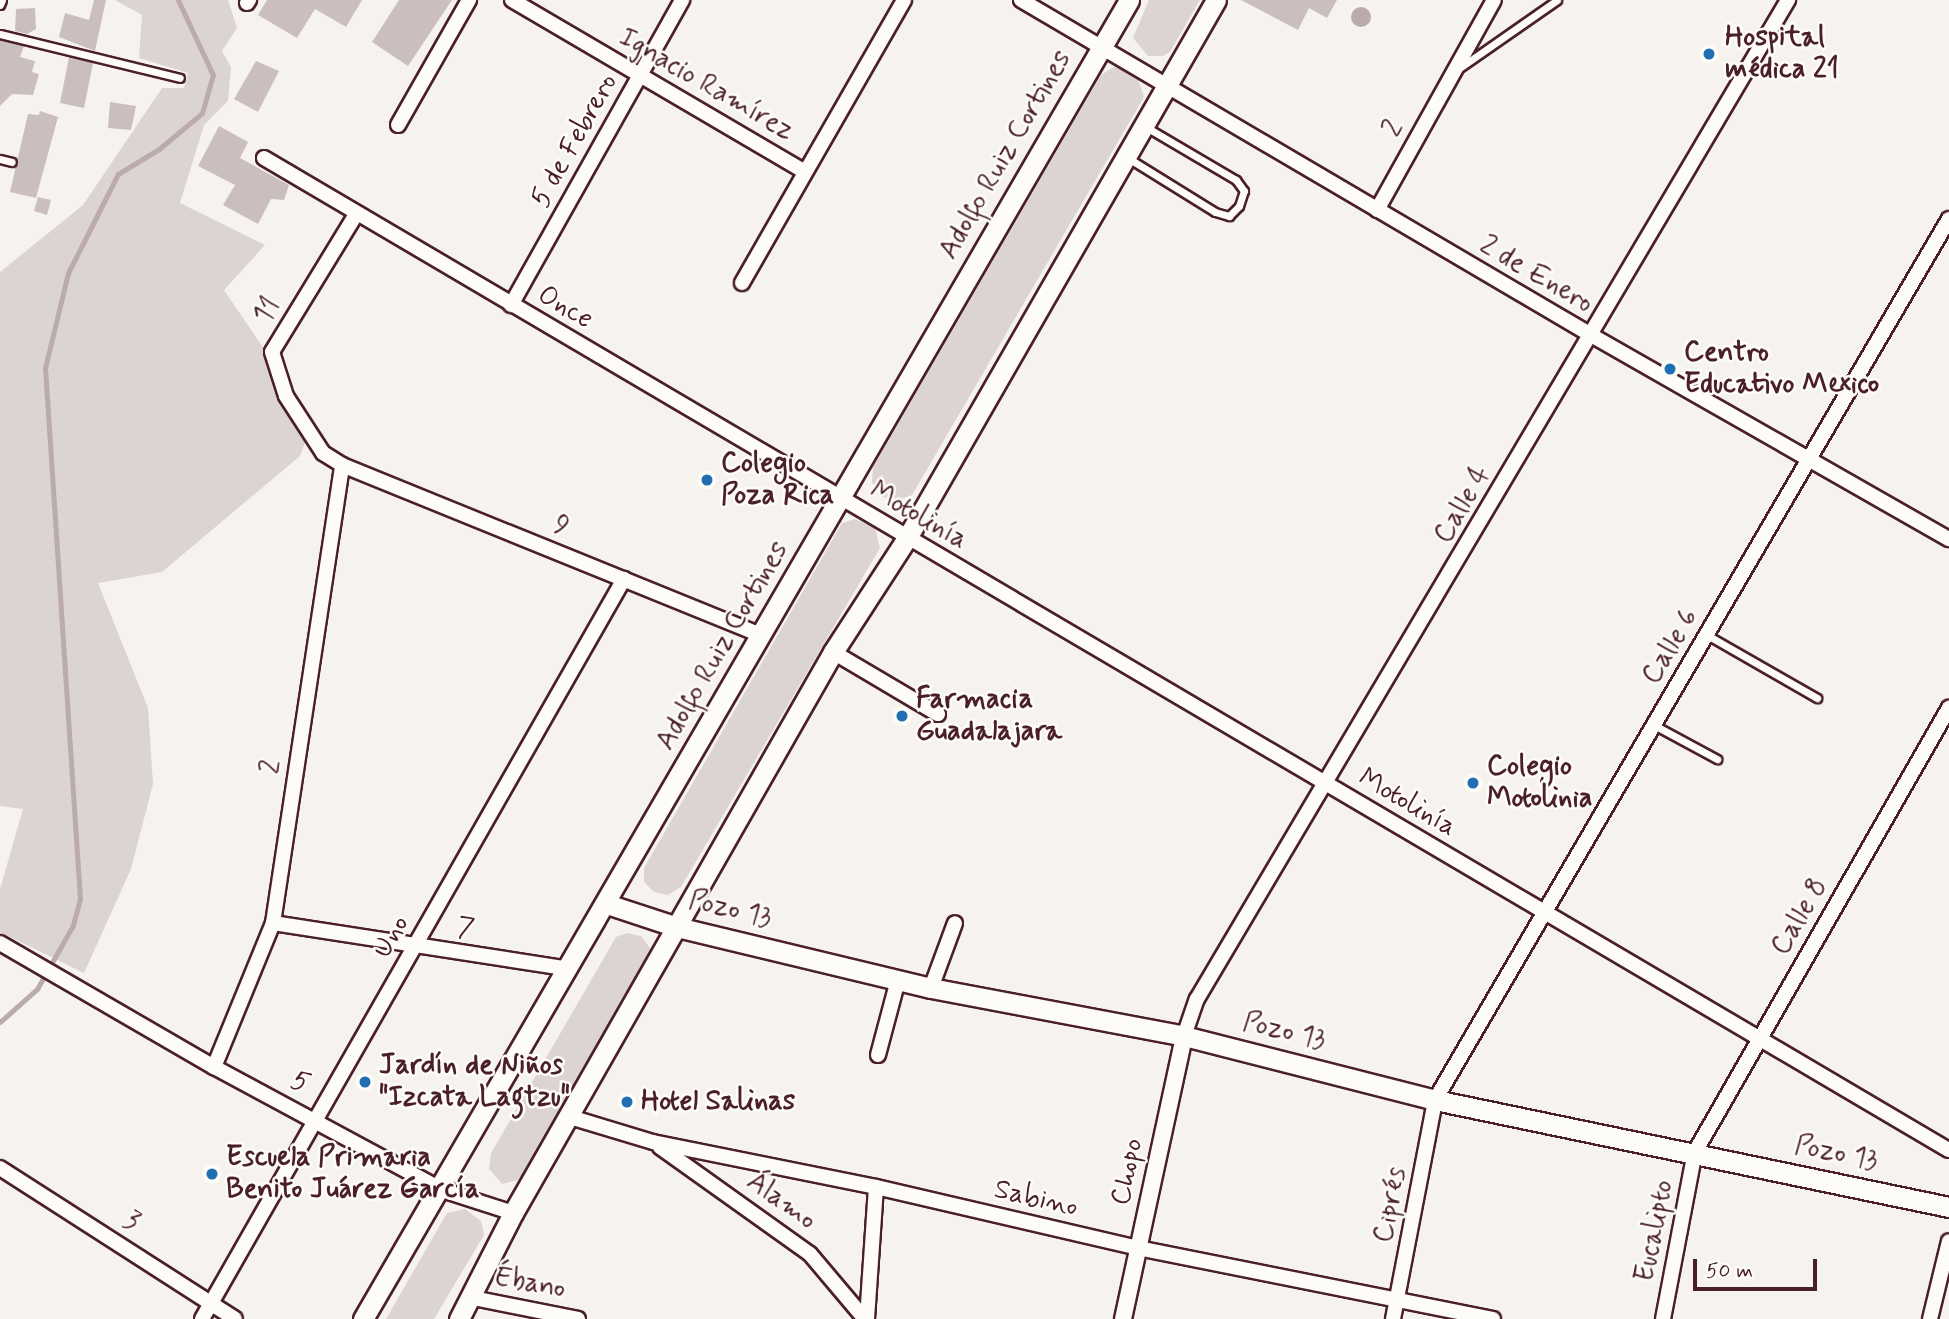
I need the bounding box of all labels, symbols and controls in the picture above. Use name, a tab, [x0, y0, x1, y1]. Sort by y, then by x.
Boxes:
street label: Ignacio Ramírez	[612, 21, 800, 149]
place label: Hospital médica 21	[1725, 21, 1839, 87]
street label: Adolfo Ruiz Cortines	[932, 43, 1080, 267]
marker: Hospital médica 21	[1699, 44, 1719, 64]
street label: 5 de Febrero	[524, 67, 626, 215]
street label: 2	[1376, 115, 1412, 143]
street label: 2 de Enero	[1475, 230, 1597, 320]
street label: Once	[531, 279, 599, 337]
street label: 11	[247, 292, 289, 330]
place label: Centro Educativo Mexico	[1684, 336, 1878, 402]
marker: Centro Educativo Mexico	[1662, 361, 1678, 377]
place label: Colegio Poza Rica	[721, 447, 832, 513]
street label: Calle 4	[1427, 460, 1499, 550]
marker: Colegio Poza Rica	[699, 472, 715, 488]
street label: Motolinía	[863, 475, 973, 557]
street label: 9	[548, 509, 574, 545]
street label: Adolfo Ruiz Cortines	[649, 534, 797, 758]
street label: Calle 6	[1635, 603, 1707, 691]
place label: Farmacia Guadalajara	[916, 683, 1062, 749]
marker: Farmacia Guadalajara	[894, 708, 910, 724]
place label: Colegio Motolinia	[1487, 750, 1593, 816]
street label: 2	[254, 758, 290, 776]
street label: Motolinía	[1352, 762, 1462, 844]
marker: Colegio Motolinia	[1465, 775, 1481, 791]
street label: Calle 8	[1765, 872, 1835, 962]
street label: Pozo 13	[685, 884, 775, 936]
street label: Uno	[367, 910, 417, 964]
street label: 7	[455, 911, 477, 947]
street label: Pozo 13	[1239, 1006, 1329, 1058]
place label: Jardín de Niños "Izcata Lagtzu"	[379, 1049, 570, 1115]
street label: 5	[285, 1064, 315, 1102]
marker: Jardín de Niños "Izcata Lagtzu"	[357, 1074, 373, 1090]
place label: Hotel Salinas	[641, 1085, 793, 1119]
marker: Hotel Salinas	[619, 1094, 635, 1110]
street label: Pozo 13	[1792, 1129, 1880, 1179]
street label: Chopo	[1105, 1135, 1151, 1209]
place label: Escuela Primaria Benito Juárez García	[226, 1141, 476, 1207]
street label: Ciprés	[1367, 1164, 1415, 1246]
marker: Escuela Primaria Benito Juárez García	[204, 1166, 220, 1182]
street label: Álamo	[740, 1166, 822, 1238]
street label: Sabino	[991, 1173, 1081, 1225]
street label: Eucalipto	[1629, 1177, 1681, 1285]
street label: 3	[117, 1204, 145, 1240]
scale bar	[1697, 1246, 1821, 1290]
text: 50 m	[1706, 1257, 1753, 1285]
street label: Ébano	[492, 1261, 568, 1307]

